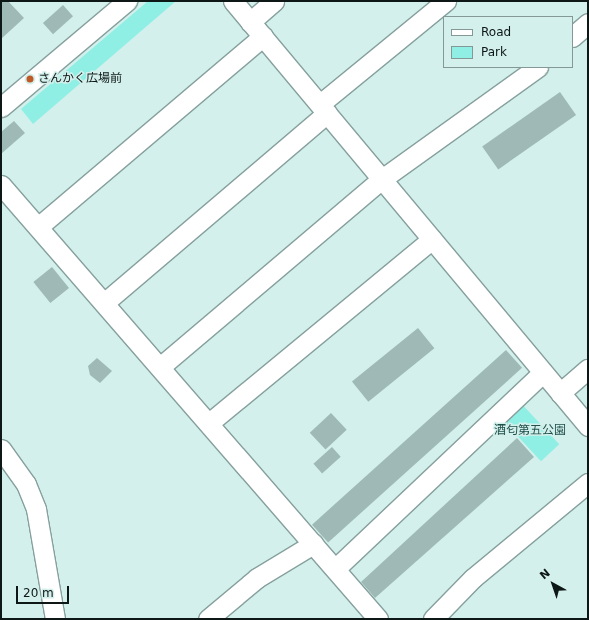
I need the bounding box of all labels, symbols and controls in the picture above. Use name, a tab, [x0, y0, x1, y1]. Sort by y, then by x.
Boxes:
legend	[443, 16, 573, 68]
text: Road	[481, 25, 511, 39]
text: Park	[481, 45, 507, 59]
place label: さんかく広場前	[38, 72, 122, 86]
marker: さんかく広場前	[25, 74, 35, 84]
park label: 酒匂第五公園	[494, 424, 566, 438]
north arrow	[533, 564, 573, 604]
text: N	[537, 566, 553, 582]
scale bar	[18, 578, 71, 604]
text: 20 m	[23, 586, 54, 600]

